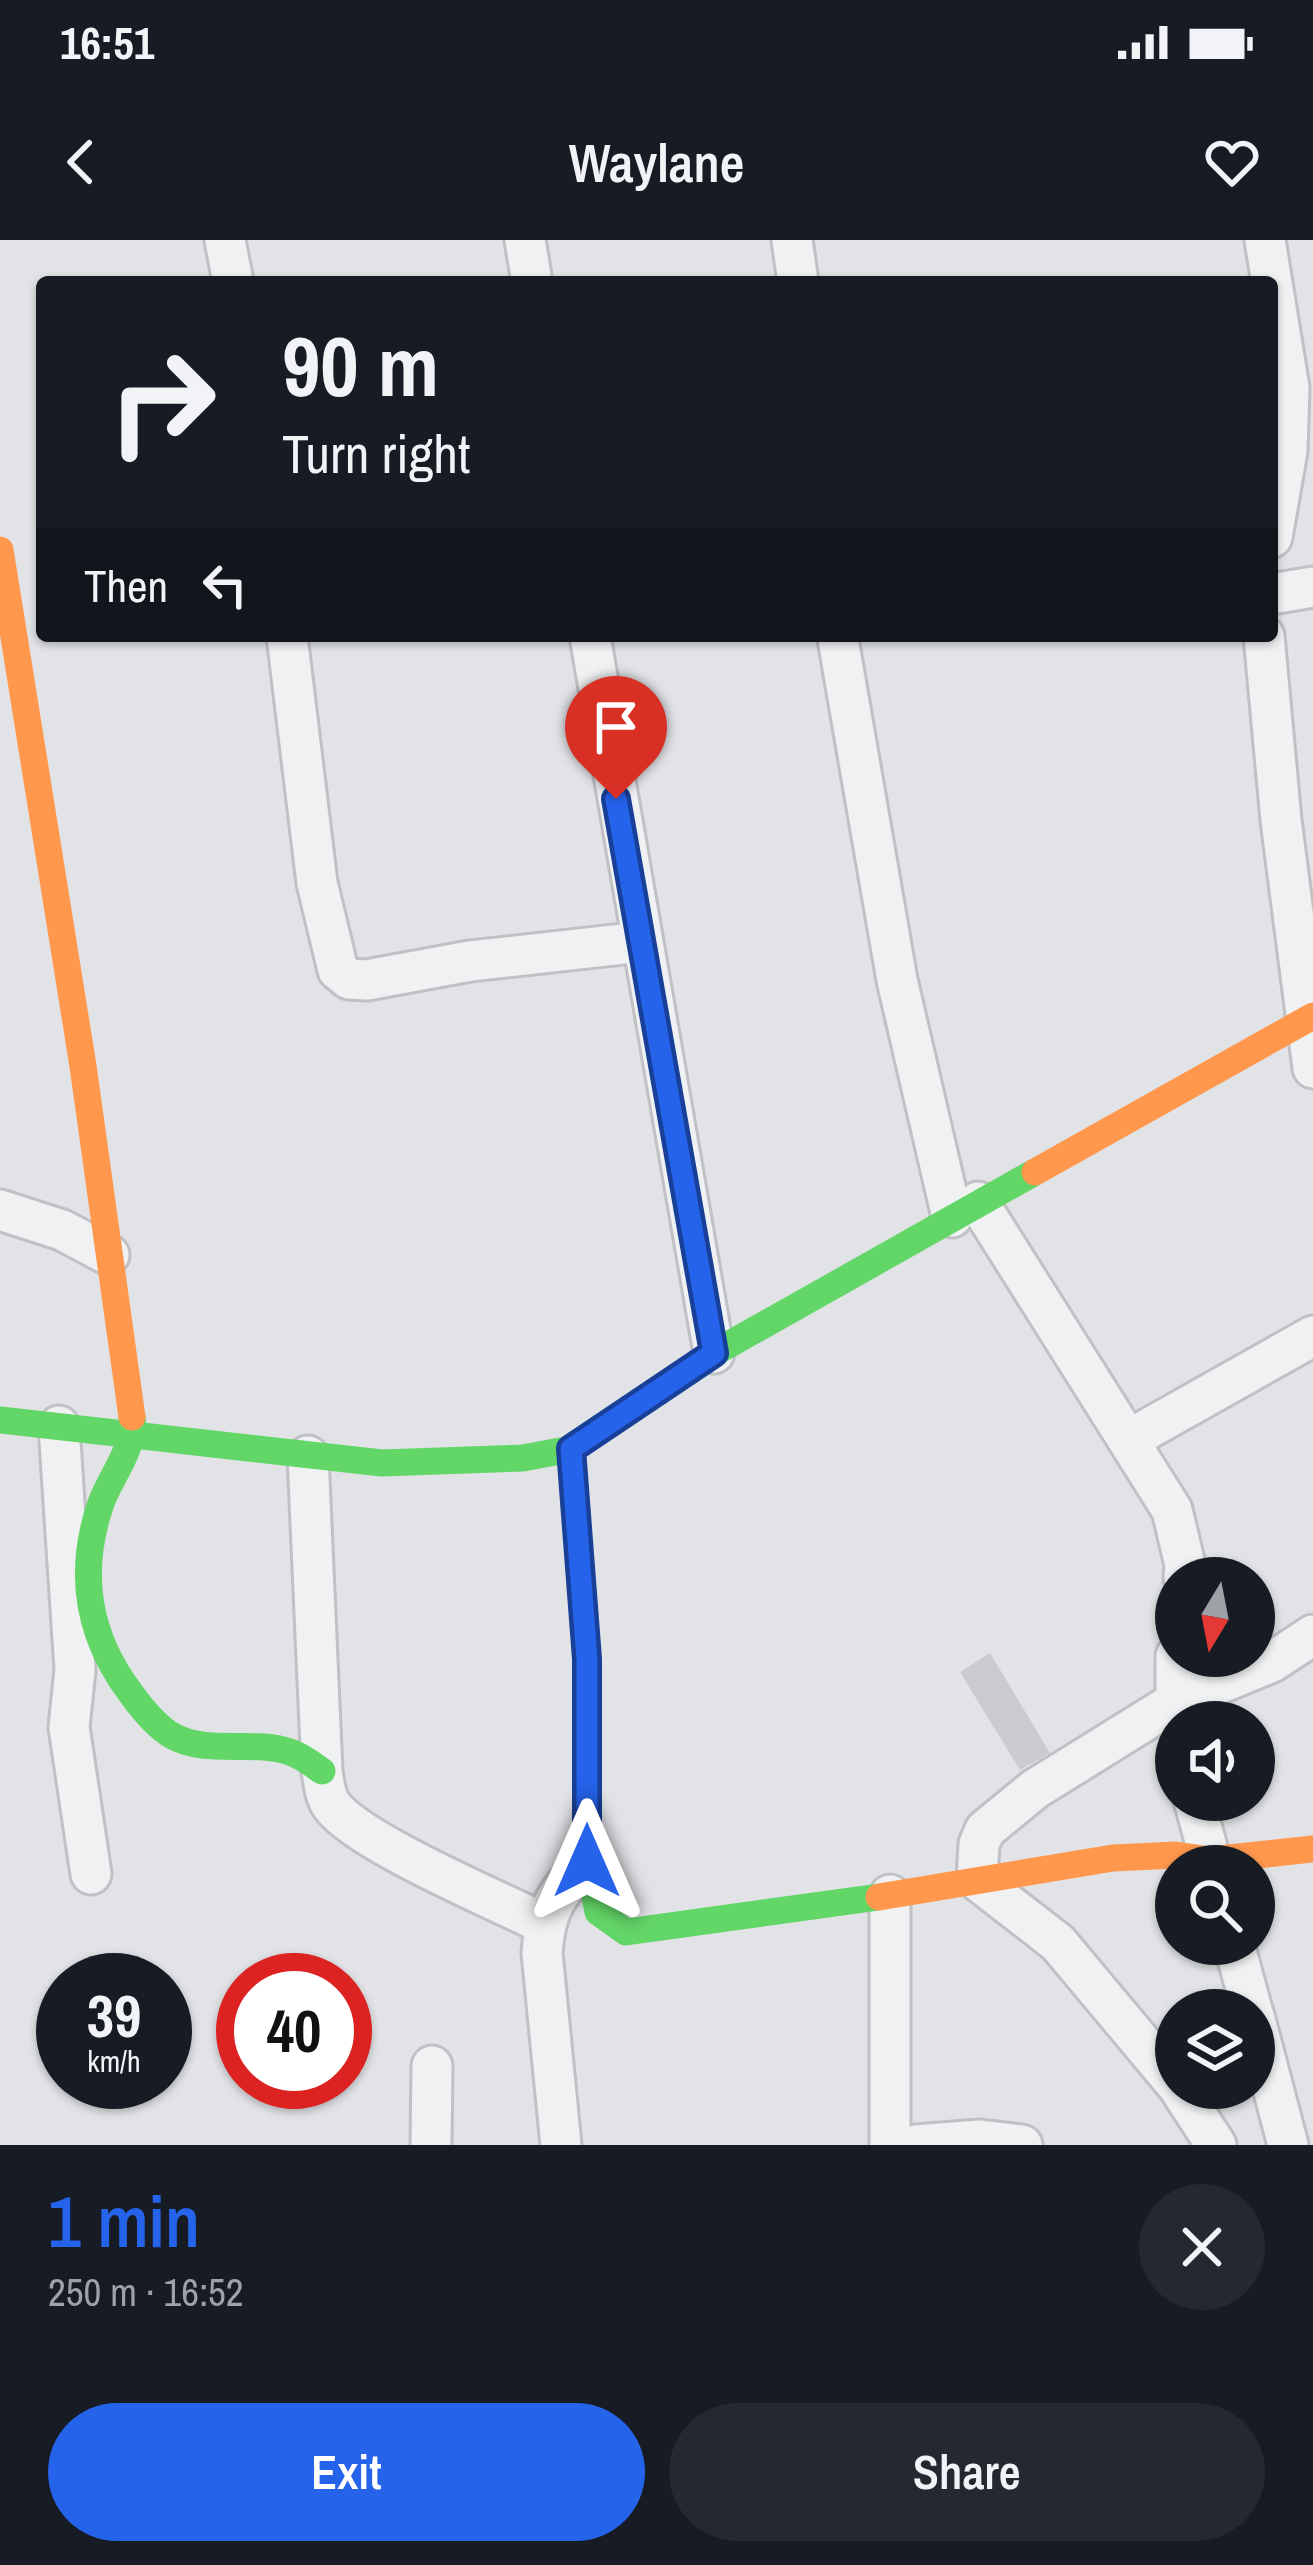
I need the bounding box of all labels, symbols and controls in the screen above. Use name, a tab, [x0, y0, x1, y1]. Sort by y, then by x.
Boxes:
text: 16:51	[60, 12, 154, 73]
text: Waylane	[569, 126, 744, 199]
icon: back	[48, 129, 114, 195]
icon: heart	[1199, 129, 1265, 195]
text: 90 m	[282, 309, 439, 422]
icon: right	[84, 324, 240, 480]
text: Turn right	[282, 417, 470, 490]
icon: left	[192, 552, 258, 618]
text: Then	[84, 555, 168, 616]
pin	[565, 676, 667, 799]
icon: arrive	[583, 694, 649, 760]
north arrow	[1155, 1557, 1275, 1677]
map controls	[1155, 1557, 1275, 2109]
button: sound	[1155, 1701, 1275, 1821]
position arrow	[524, 1798, 650, 1924]
button: search	[1155, 1845, 1275, 1965]
speed limit sign: 40	[216, 1953, 372, 2109]
text: 39	[87, 1975, 141, 2056]
button: layers	[1155, 1989, 1275, 2109]
text: km/h	[87, 2041, 141, 2081]
text: 1 min	[48, 2172, 200, 2269]
button: close	[1139, 2184, 1265, 2310]
text: 250 m · 16:52	[48, 2266, 244, 2318]
button: Exit	[48, 2403, 645, 2541]
button: Share	[669, 2403, 1265, 2541]

